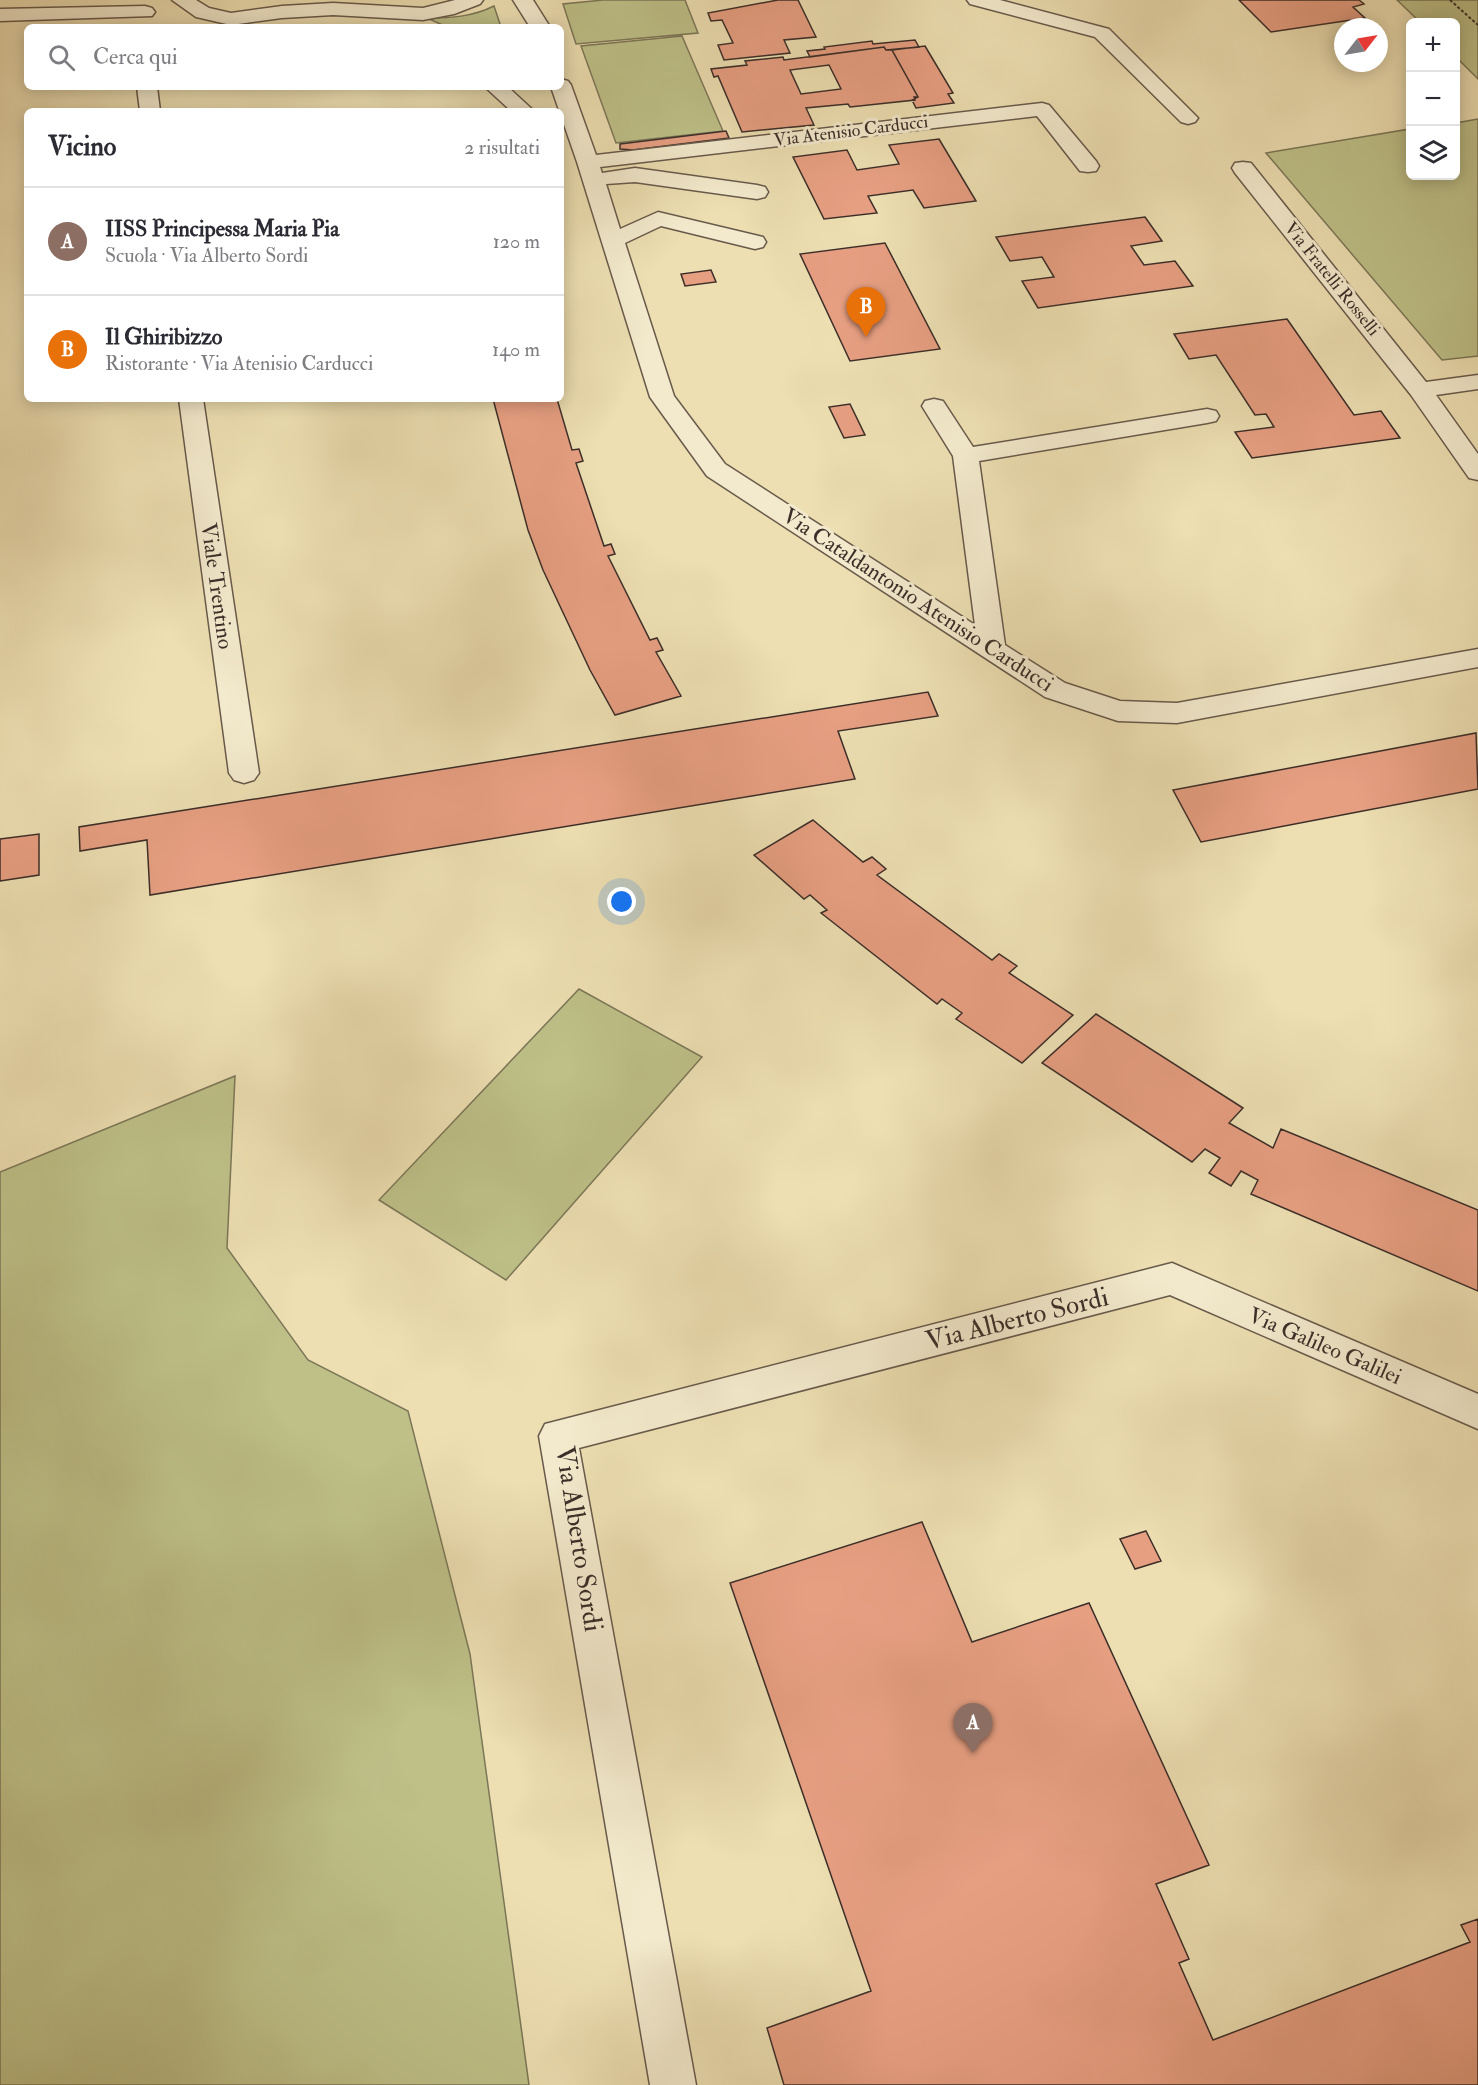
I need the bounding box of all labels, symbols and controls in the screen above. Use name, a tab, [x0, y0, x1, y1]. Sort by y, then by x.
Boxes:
north arrow	[1334, 18, 1388, 72]
map controls	[1406, 18, 1460, 180]
button: +	[1406, 18, 1460, 72]
search box	[24, 24, 564, 90]
icon: search	[45, 41, 78, 74]
text: Cerca qui	[93, 43, 178, 71]
button: −	[1406, 72, 1460, 126]
street label: Via Atenisio Carducci	[772, 110, 930, 152]
button: layers	[1406, 126, 1460, 180]
text: Vicino	[48, 131, 116, 163]
text: 2 risultati	[464, 135, 540, 160]
text: IISS Principessa Maria Pia	[105, 215, 339, 243]
street label: Via Fratelli Rosselli	[1279, 217, 1385, 341]
text: A	[61, 229, 74, 254]
text: 120 m	[493, 229, 540, 254]
text: Scuola · Via Alberto Sordi	[105, 243, 308, 268]
pin: B	[846, 288, 886, 337]
text: Il Ghiribizzo	[105, 323, 222, 351]
text: B	[61, 337, 74, 362]
text: 140 m	[492, 337, 540, 362]
text: Ristorante · Via Atenisio Carducci	[105, 351, 373, 376]
street label: Via Cataldantonio Atenisio Carducci	[777, 502, 1059, 698]
street label: Viale Trentino	[194, 521, 240, 651]
your location	[607, 887, 636, 916]
street label: Via Alberto Sordi	[922, 1280, 1112, 1358]
street label: Via Galileo Galilei	[1244, 1301, 1406, 1391]
street label: Via Alberto Sordi	[548, 1444, 610, 1634]
pin: A	[954, 1704, 992, 1753]

